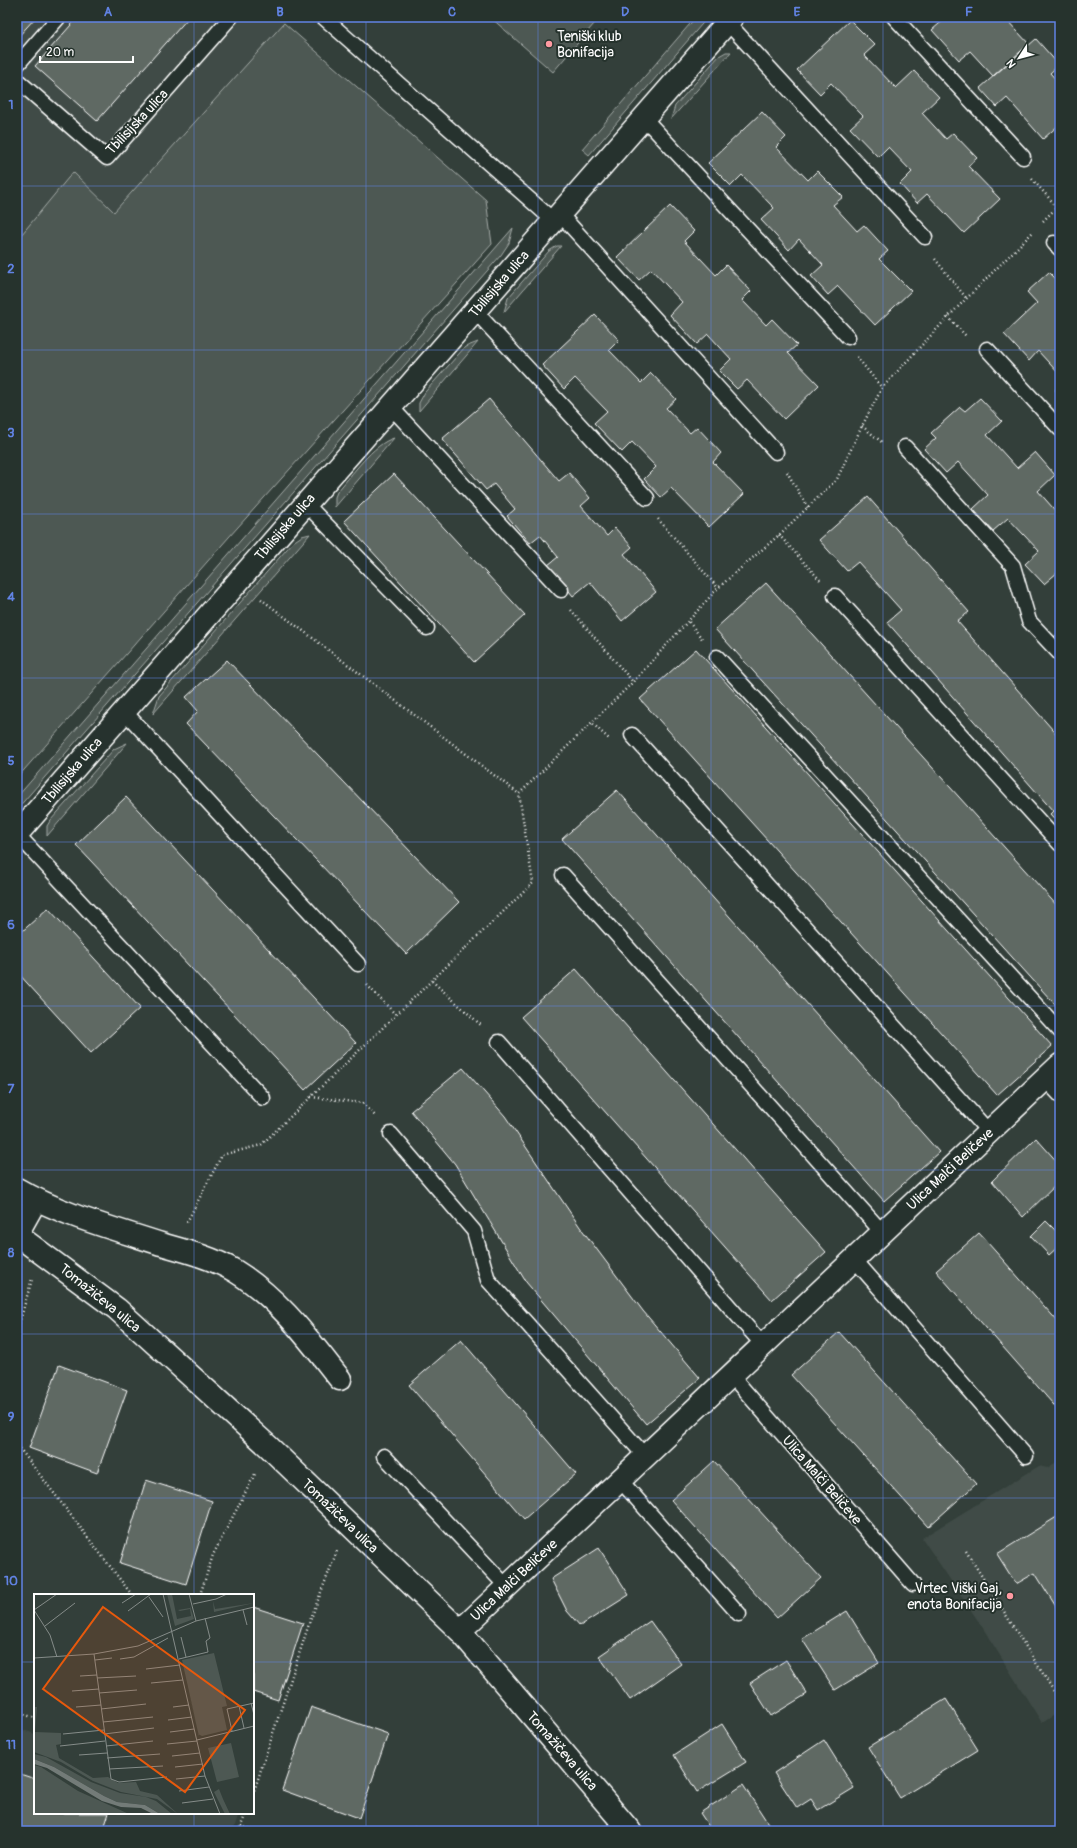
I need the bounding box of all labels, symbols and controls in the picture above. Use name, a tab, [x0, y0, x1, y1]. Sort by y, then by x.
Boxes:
text: A	[104, 4, 113, 20]
text: B	[276, 4, 284, 20]
text: C	[448, 4, 456, 20]
text: D	[621, 4, 629, 20]
text: E	[794, 4, 801, 20]
text: F	[965, 4, 973, 20]
place label: Teniški klub Bonifacija	[557, 28, 622, 61]
scale bar	[40, 38, 133, 64]
north arrow	[999, 38, 1039, 78]
marker: Teniški klub Bonifacija	[544, 39, 554, 49]
text: 20 m	[46, 45, 75, 60]
text: N	[1004, 56, 1019, 70]
street label: Tbilisijska ulica	[102, 86, 172, 158]
text: 1	[8, 97, 14, 113]
street label: Tbilisijska ulica	[465, 247, 533, 321]
text: 2	[7, 261, 15, 277]
text: 3	[7, 425, 15, 441]
street label: Tbilisijska ulica	[251, 490, 319, 564]
text: 4	[7, 589, 15, 605]
street label: Tbilisijska ulica	[38, 734, 106, 808]
text: 5	[7, 753, 15, 769]
text: 6	[7, 917, 15, 933]
text: 7	[8, 1081, 15, 1097]
street label: Ulica Malči Beličeve	[903, 1124, 997, 1214]
text: 8	[8, 1245, 15, 1261]
street label: Tomažičeva ulica	[56, 1260, 144, 1336]
text: 9	[8, 1409, 15, 1425]
street label: Ulica Malči Beličeve	[779, 1432, 865, 1528]
street label: Tomažičeva ulica	[298, 1475, 382, 1557]
street label: Ulica Malči Beličeve	[467, 1535, 561, 1625]
text: 10	[4, 1573, 18, 1589]
place label: Vrtec Viški Gaj, enota Bonifacija	[908, 1580, 1002, 1613]
marker: Vrtec Viški Gaj, enota Bonifacija	[1005, 1591, 1015, 1601]
inset map	[34, 1594, 254, 1814]
street label: Tomažičeva ulica	[523, 1708, 601, 1794]
text: 11	[6, 1737, 16, 1753]

